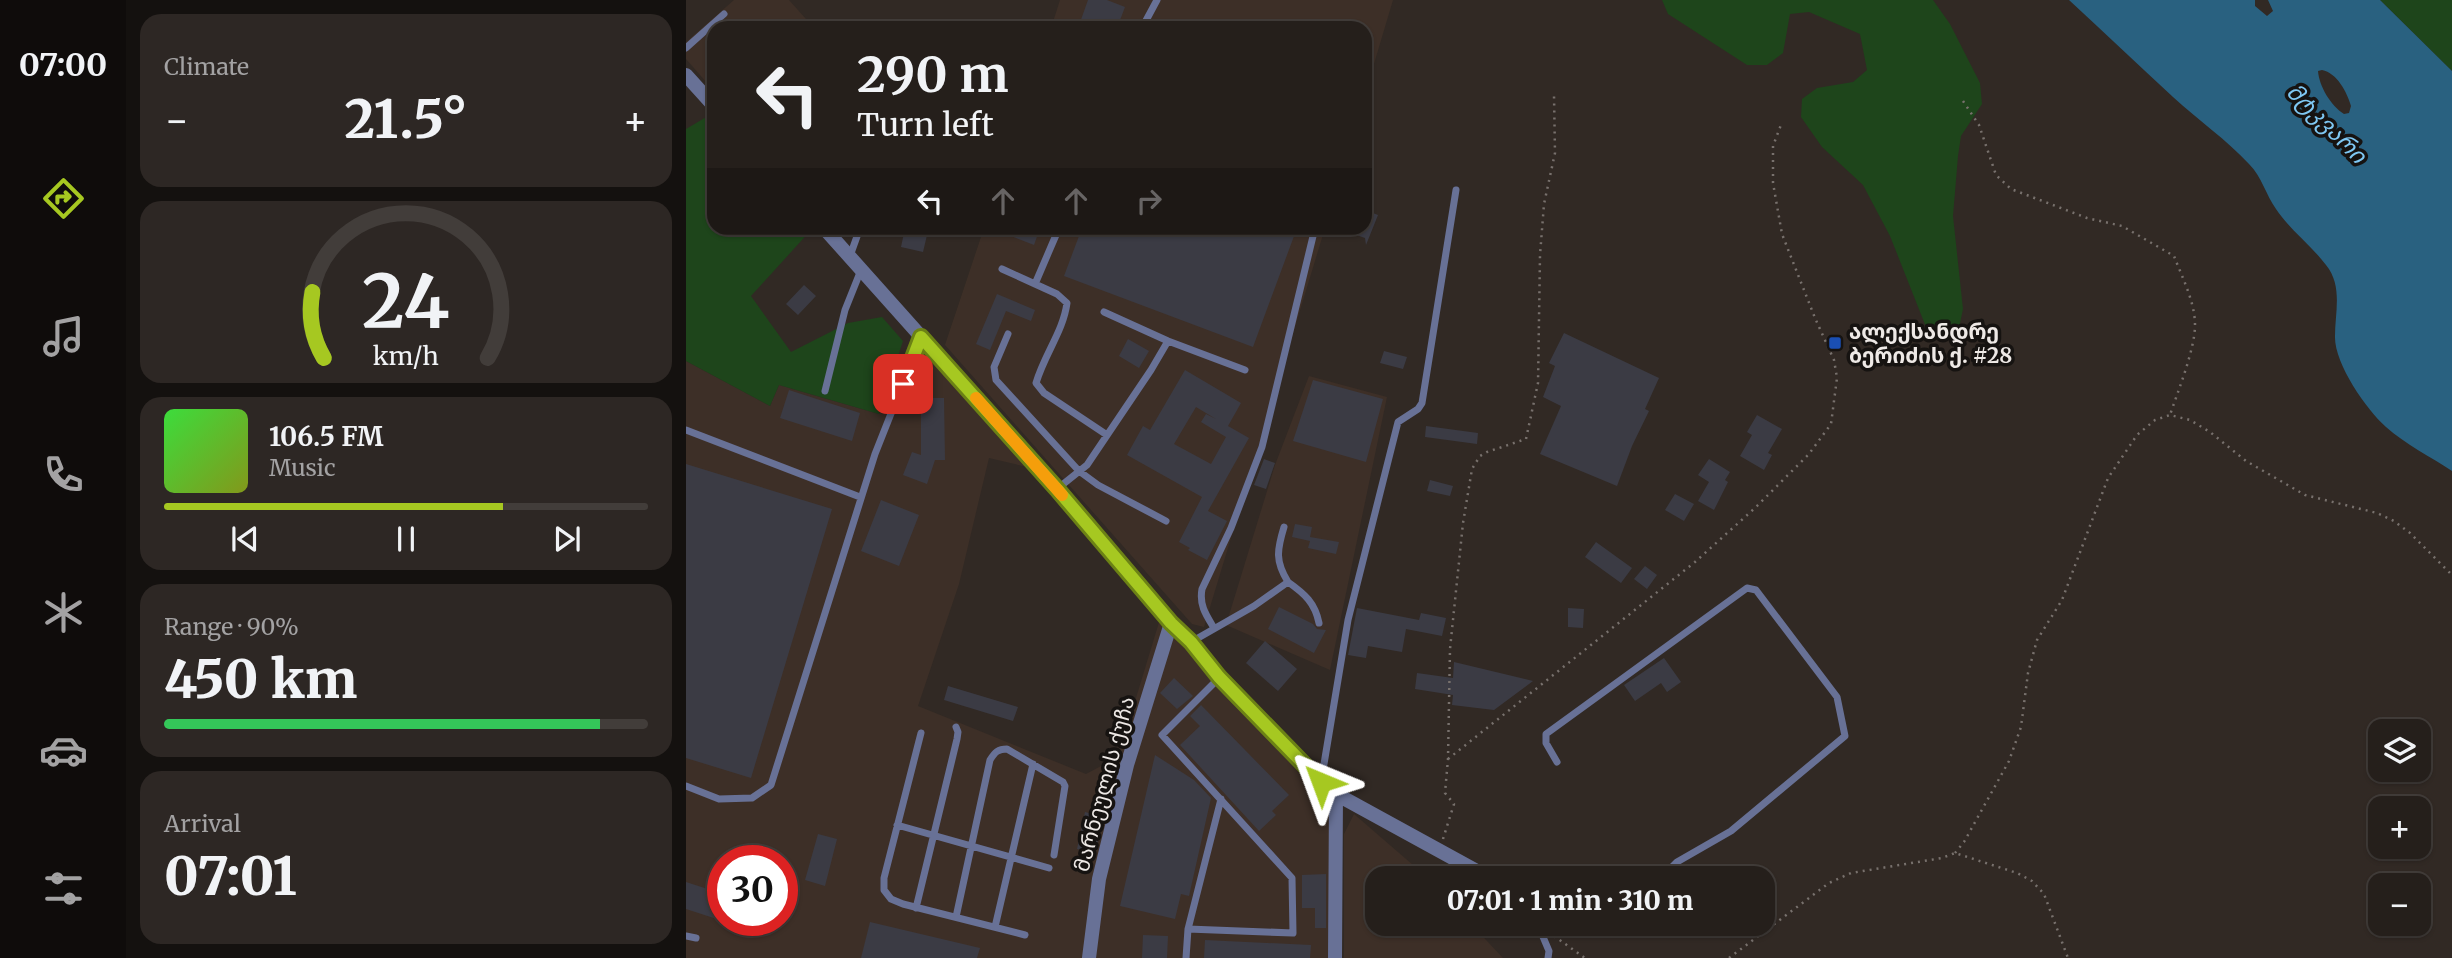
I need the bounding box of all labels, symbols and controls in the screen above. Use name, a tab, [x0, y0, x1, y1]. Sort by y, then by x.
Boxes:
text: 290 m	[857, 44, 1009, 105]
text: 07:00	[19, 45, 107, 85]
icon: left	[742, 49, 833, 140]
text: Climate	[164, 52, 249, 81]
water label: მტკვარი	[2281, 77, 2374, 170]
text: 21.5°	[345, 87, 467, 152]
text: −	[164, 97, 189, 144]
text: +	[623, 97, 648, 144]
text: Turn left	[857, 105, 994, 145]
icon: directions	[39, 174, 88, 223]
icon: left	[911, 182, 949, 220]
icon: ahead	[984, 182, 1022, 220]
icon: ahead	[1057, 182, 1095, 220]
icon: right	[1130, 182, 1168, 220]
text: 24	[362, 256, 450, 348]
icon: music	[39, 312, 88, 361]
place label: ალექსანდრე ბერიძის ქ. #28	[1849, 318, 2012, 369]
marker: ალექსანდრე ბერიძის ქ. #28	[1827, 335, 1843, 351]
text: km/h	[373, 340, 439, 372]
pin	[873, 354, 933, 414]
icon: arrive	[884, 365, 922, 403]
text: 106.5 FM	[269, 420, 384, 453]
icon: phone	[39, 450, 88, 499]
text: Music	[269, 453, 336, 482]
icon: previous	[226, 520, 264, 558]
icon: pause	[387, 520, 425, 558]
icon: next	[548, 520, 586, 558]
icon: climate	[39, 588, 88, 637]
text: Range · 90%	[164, 612, 299, 641]
text: 450 km	[164, 647, 357, 712]
street label: მარნეულის ქუჩა	[1068, 693, 1140, 875]
map controls	[2368, 719, 2431, 936]
button: layers	[2368, 719, 2431, 782]
icon: car	[39, 726, 88, 775]
position arrow	[1284, 745, 1358, 819]
button: +	[2368, 796, 2431, 859]
text: Arrival	[164, 809, 241, 838]
text: 07:01	[164, 844, 297, 909]
speed limit sign: 30	[707, 845, 798, 936]
icon: filters	[39, 864, 88, 913]
button: −	[2368, 873, 2431, 936]
text: 07:01 · 1 min · 310 m	[1447, 884, 1693, 917]

